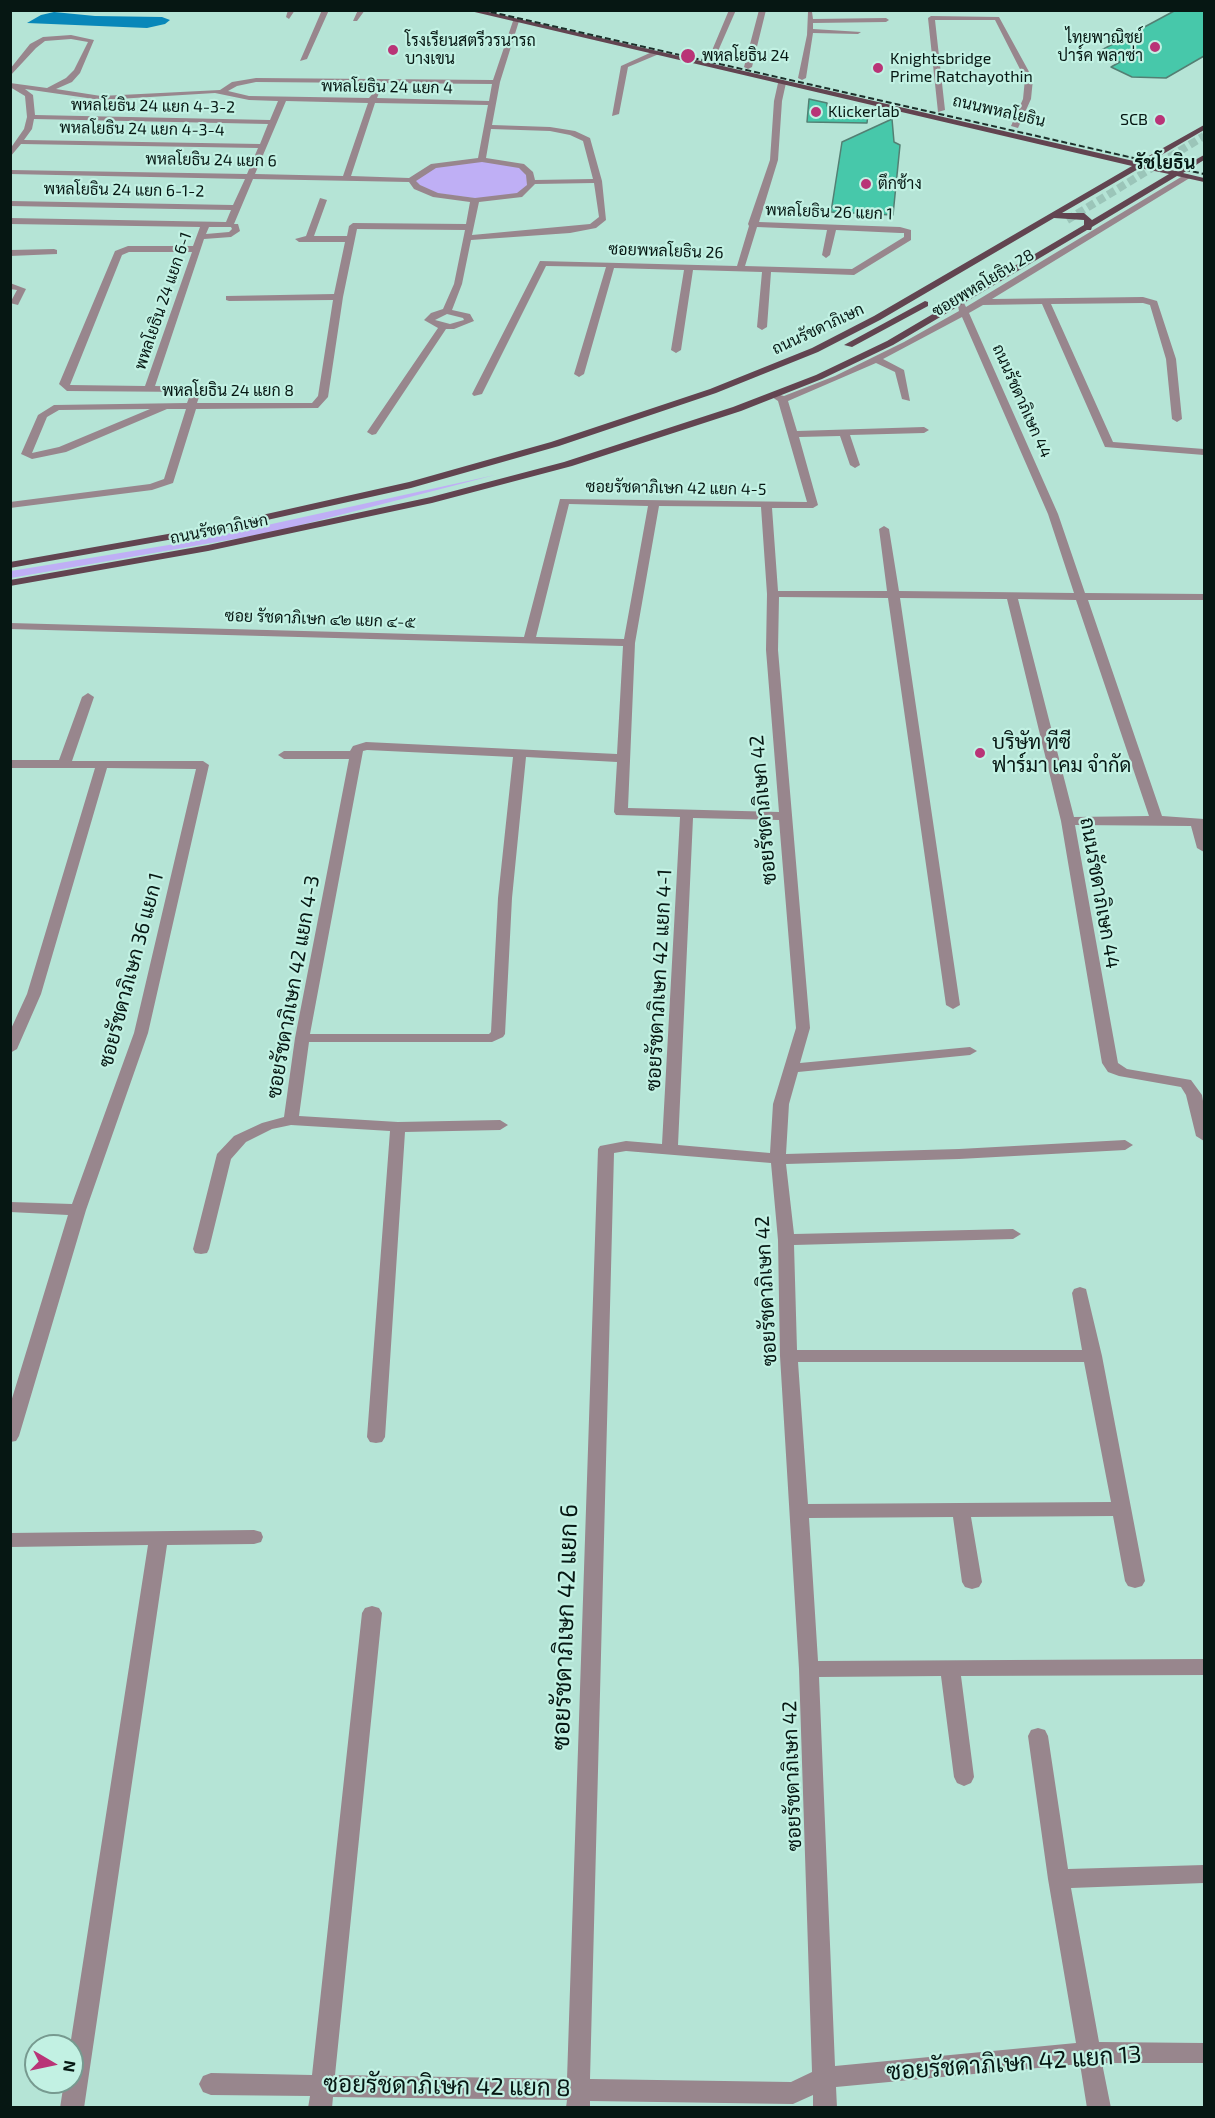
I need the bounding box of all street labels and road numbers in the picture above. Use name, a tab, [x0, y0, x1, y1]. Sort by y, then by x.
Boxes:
street label: พหลโยธิน 24 แยก 4	[321, 76, 453, 98]
street label: ถนนพหลโยธิน	[951, 91, 1047, 131]
street label: พหลโยธิน 24 แยก 4-3-2	[71, 95, 235, 117]
street label: พหลโยธิน 24 แยก 4-3-4	[59, 118, 225, 140]
street label: พหลโยธิน 24 แยก 6	[145, 149, 277, 171]
street label: พหลโยธิน 24 แยก 6-1-2	[44, 179, 204, 201]
street label: พหลโยธิน 26 แยก 1	[765, 200, 893, 224]
street label: พหลโยธิน 24 แยก 6-1	[130, 230, 196, 372]
street label: ซอยพหลโยธิน 26	[608, 239, 724, 263]
street label: ซอยพหลโยธิน 28	[928, 245, 1038, 321]
street label: ถนนรัชดาภิเษก	[769, 299, 867, 359]
street label: ถนนรัชดาภิเษก 44	[988, 341, 1056, 461]
street label: พหลโยธิน 24 แยก 8	[162, 381, 294, 401]
street label: ซอยรัชดาภิเษก 42 แยก 4-5	[585, 477, 767, 499]
street label: ถนนรัชดาภิเษก	[168, 510, 270, 548]
street label: ซอย รัชดาภิเษก ๔๒ แยก ๔-๕	[224, 606, 416, 632]
street label: ซอยรัชดาภิเษก 42	[744, 734, 782, 886]
street label: ถนนรัชดาภิเษก 44	[1075, 816, 1125, 970]
street label: ซอยรัชดาภิเษก 42 แยก 4-1	[641, 868, 677, 1092]
street label: ซอยรัชดาภิเษก 36 แยก 1	[93, 870, 169, 1070]
street label: ซอยรัชดาภิเษก 42 แยก 4-3	[262, 873, 324, 1101]
street label: ซอยรัชดาภิเษก 42	[750, 1215, 782, 1367]
street label: ซอยรัชดาภิเษก 42 แยก 6	[546, 1503, 584, 1751]
street label: ซอยรัชดาภิเษก 42	[777, 1700, 807, 1852]
street label: ซอยรัชดาภิเษก 42 แยก 13	[886, 2040, 1142, 2086]
street label: ซอยรัชดาภิเษก 42 แยก 8	[323, 2069, 571, 2103]

